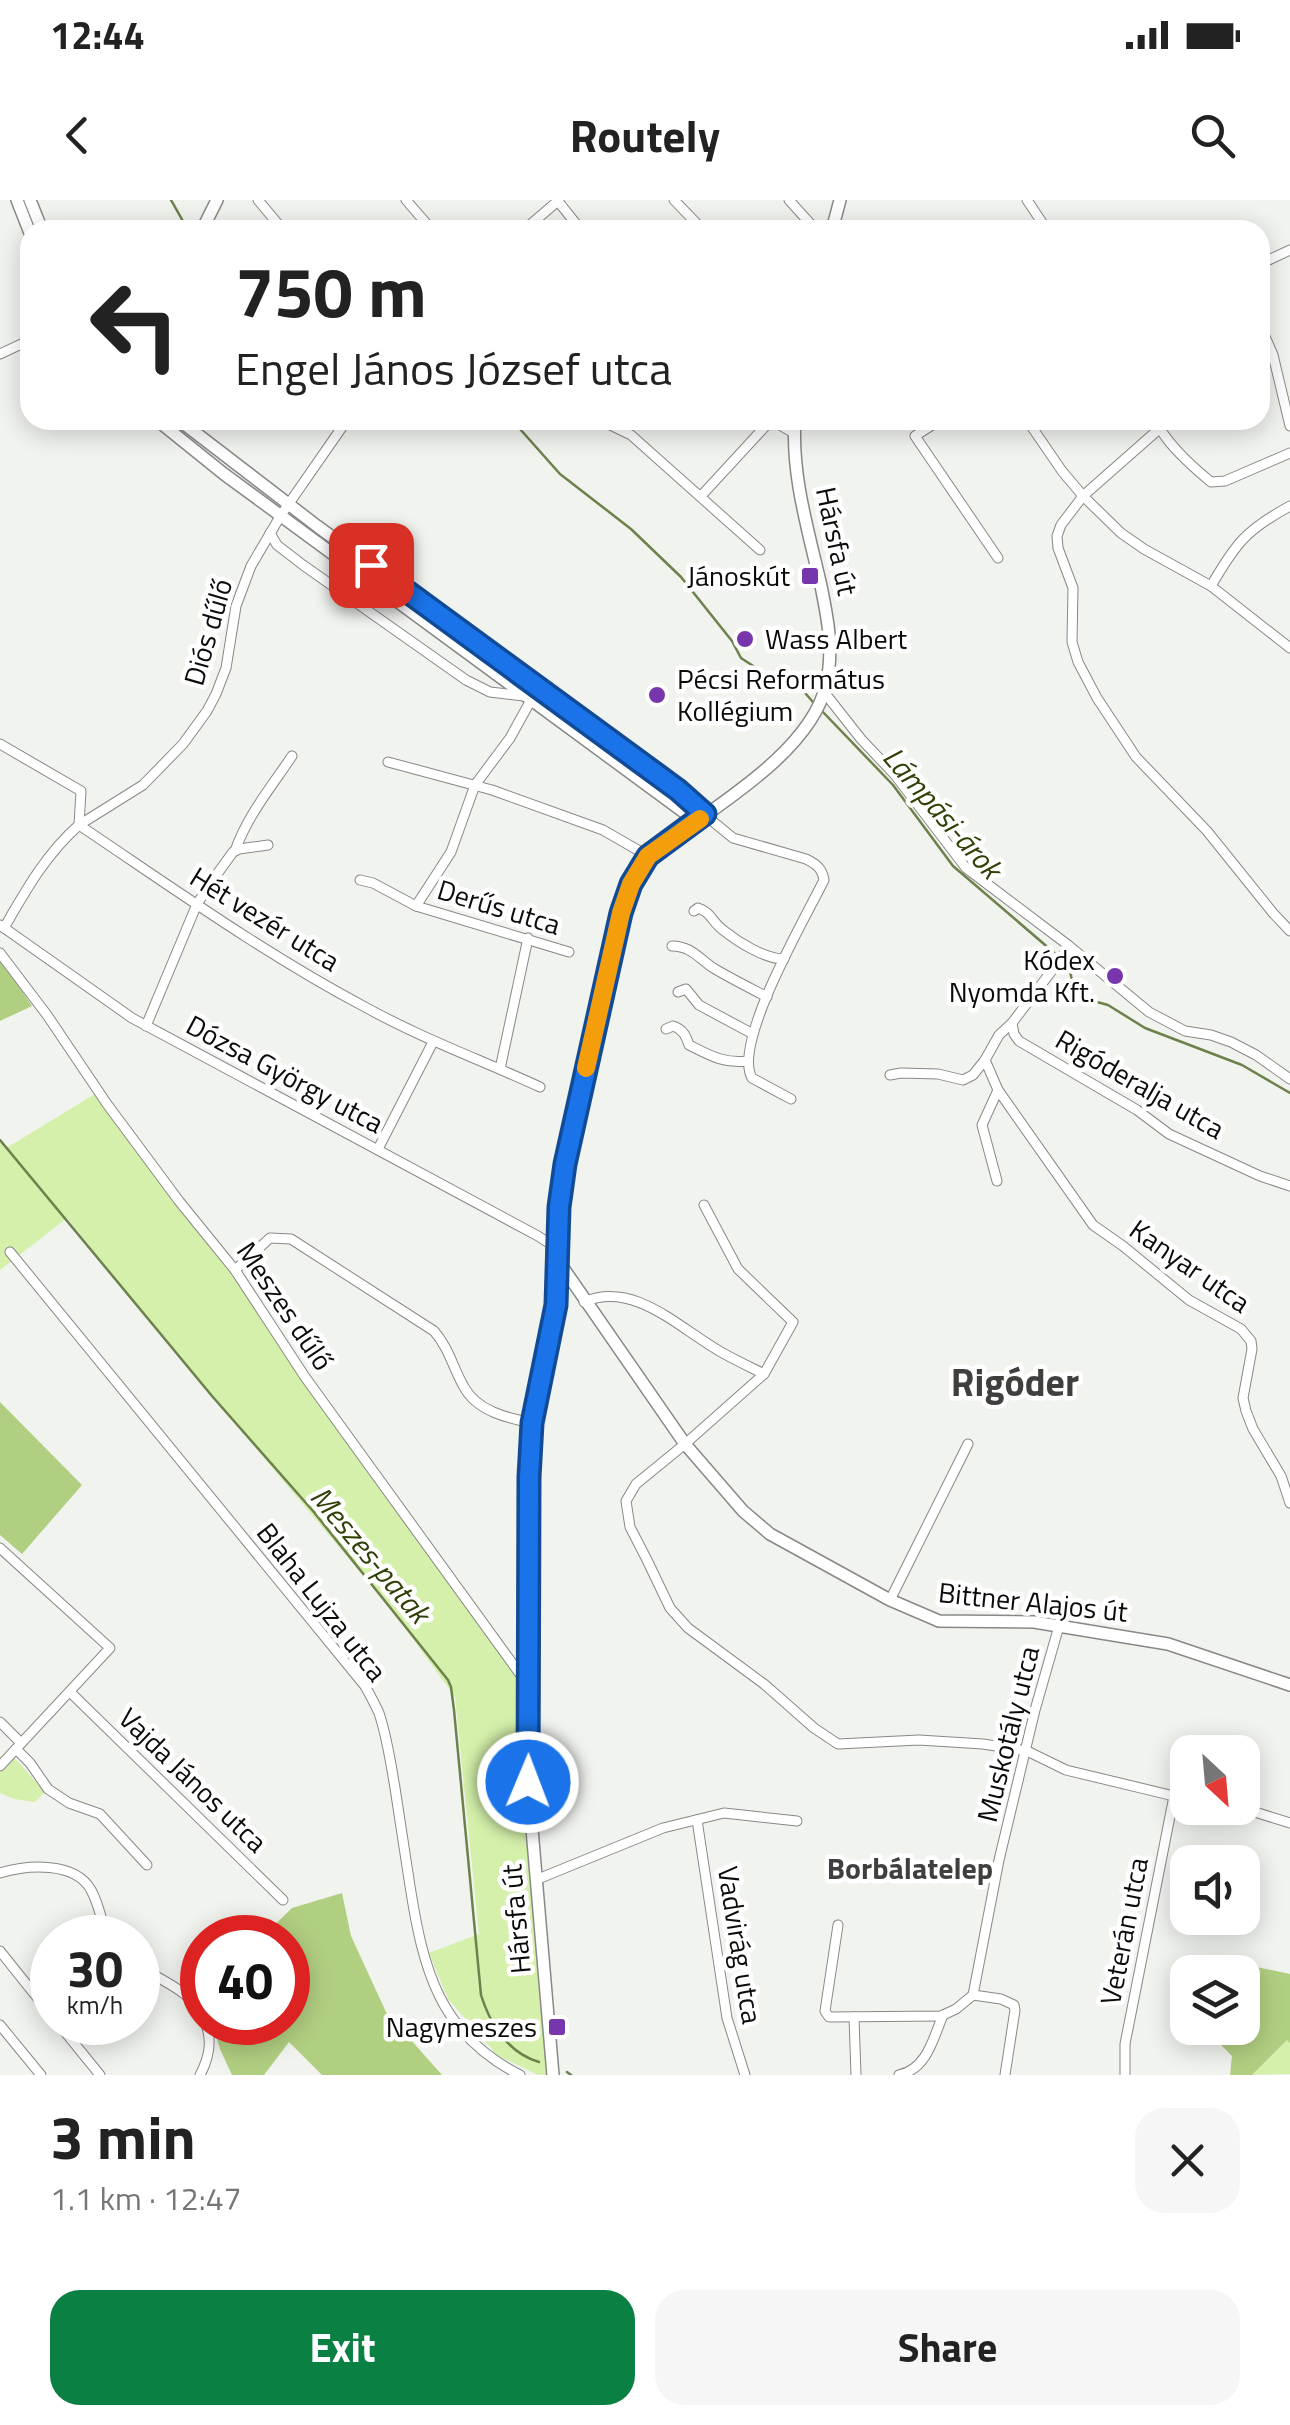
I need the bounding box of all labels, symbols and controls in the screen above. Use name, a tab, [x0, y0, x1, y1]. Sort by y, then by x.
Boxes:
text: 12:44	[50, 6, 145, 64]
text: Routely	[570, 101, 720, 169]
icon: back	[50, 108, 105, 163]
icon: search	[1185, 108, 1240, 163]
text: 750 m	[235, 238, 427, 344]
icon: left	[70, 260, 200, 390]
text: Engel János József utca	[235, 334, 672, 402]
street label: Hársfa út	[805, 483, 870, 599]
pin	[329, 523, 414, 608]
icon: arrive	[344, 538, 399, 593]
place label: Jánoskút	[687, 554, 790, 597]
marker: Jánoskút	[799, 565, 821, 587]
street label: Diós dűlő	[172, 574, 243, 690]
place label: Wass Albert	[765, 617, 907, 660]
marker: Wass Albert	[734, 628, 756, 650]
place label: Pécsi Református Kollégium	[677, 657, 885, 732]
marker: Pécsi Református Kollégium	[646, 684, 668, 706]
water label: Lámpási-árok	[872, 736, 1016, 891]
street label: Hét vezér utca	[182, 855, 349, 982]
street label: Derűs utca	[432, 867, 566, 946]
place label: Kódex Nyomda Kft.	[949, 938, 1095, 1013]
marker: Kódex Nyomda Kft.	[1104, 965, 1126, 987]
street label: Dózsa György utca	[179, 1003, 392, 1144]
street label: Rigóderalja utca	[1048, 1018, 1233, 1149]
street label: Kanyar utca	[1121, 1208, 1260, 1323]
street label: Meszes dűlő	[226, 1233, 344, 1379]
district label: Rigóder	[951, 1353, 1079, 1411]
water label: Meszes-patak	[300, 1476, 444, 1636]
street label: Blaha Lujza utca	[247, 1513, 398, 1690]
street label: Bittner Alajos út	[936, 1570, 1130, 1633]
street label: Muskotály utca	[965, 1641, 1050, 1826]
street label: Vajda János utca	[109, 1697, 278, 1862]
position arrow	[476, 1730, 580, 1834]
north arrow	[1170, 1735, 1260, 1825]
map controls	[1170, 1735, 1260, 2045]
district label: Borbálatelep	[827, 1845, 993, 1891]
button: sound	[1170, 1845, 1260, 1935]
street label: Veterán utca	[1088, 1854, 1159, 2008]
street label: Hársfa út	[489, 1862, 542, 1976]
street label: Vadvirág utca	[707, 1863, 774, 2027]
speed limit sign: 40	[180, 1915, 310, 2045]
text: 30	[67, 1930, 123, 2006]
button: layers	[1170, 1955, 1260, 2045]
text: km/h	[67, 1986, 123, 2024]
place label: Nagymeszes	[386, 2005, 537, 2048]
marker: Nagymeszes	[546, 2016, 568, 2038]
text: 3 min	[50, 2091, 196, 2182]
button: close	[1135, 2108, 1240, 2213]
text: 1.1 km · 12:47	[50, 2174, 242, 2222]
button: Exit	[50, 2290, 635, 2405]
button: Share	[655, 2290, 1240, 2405]

